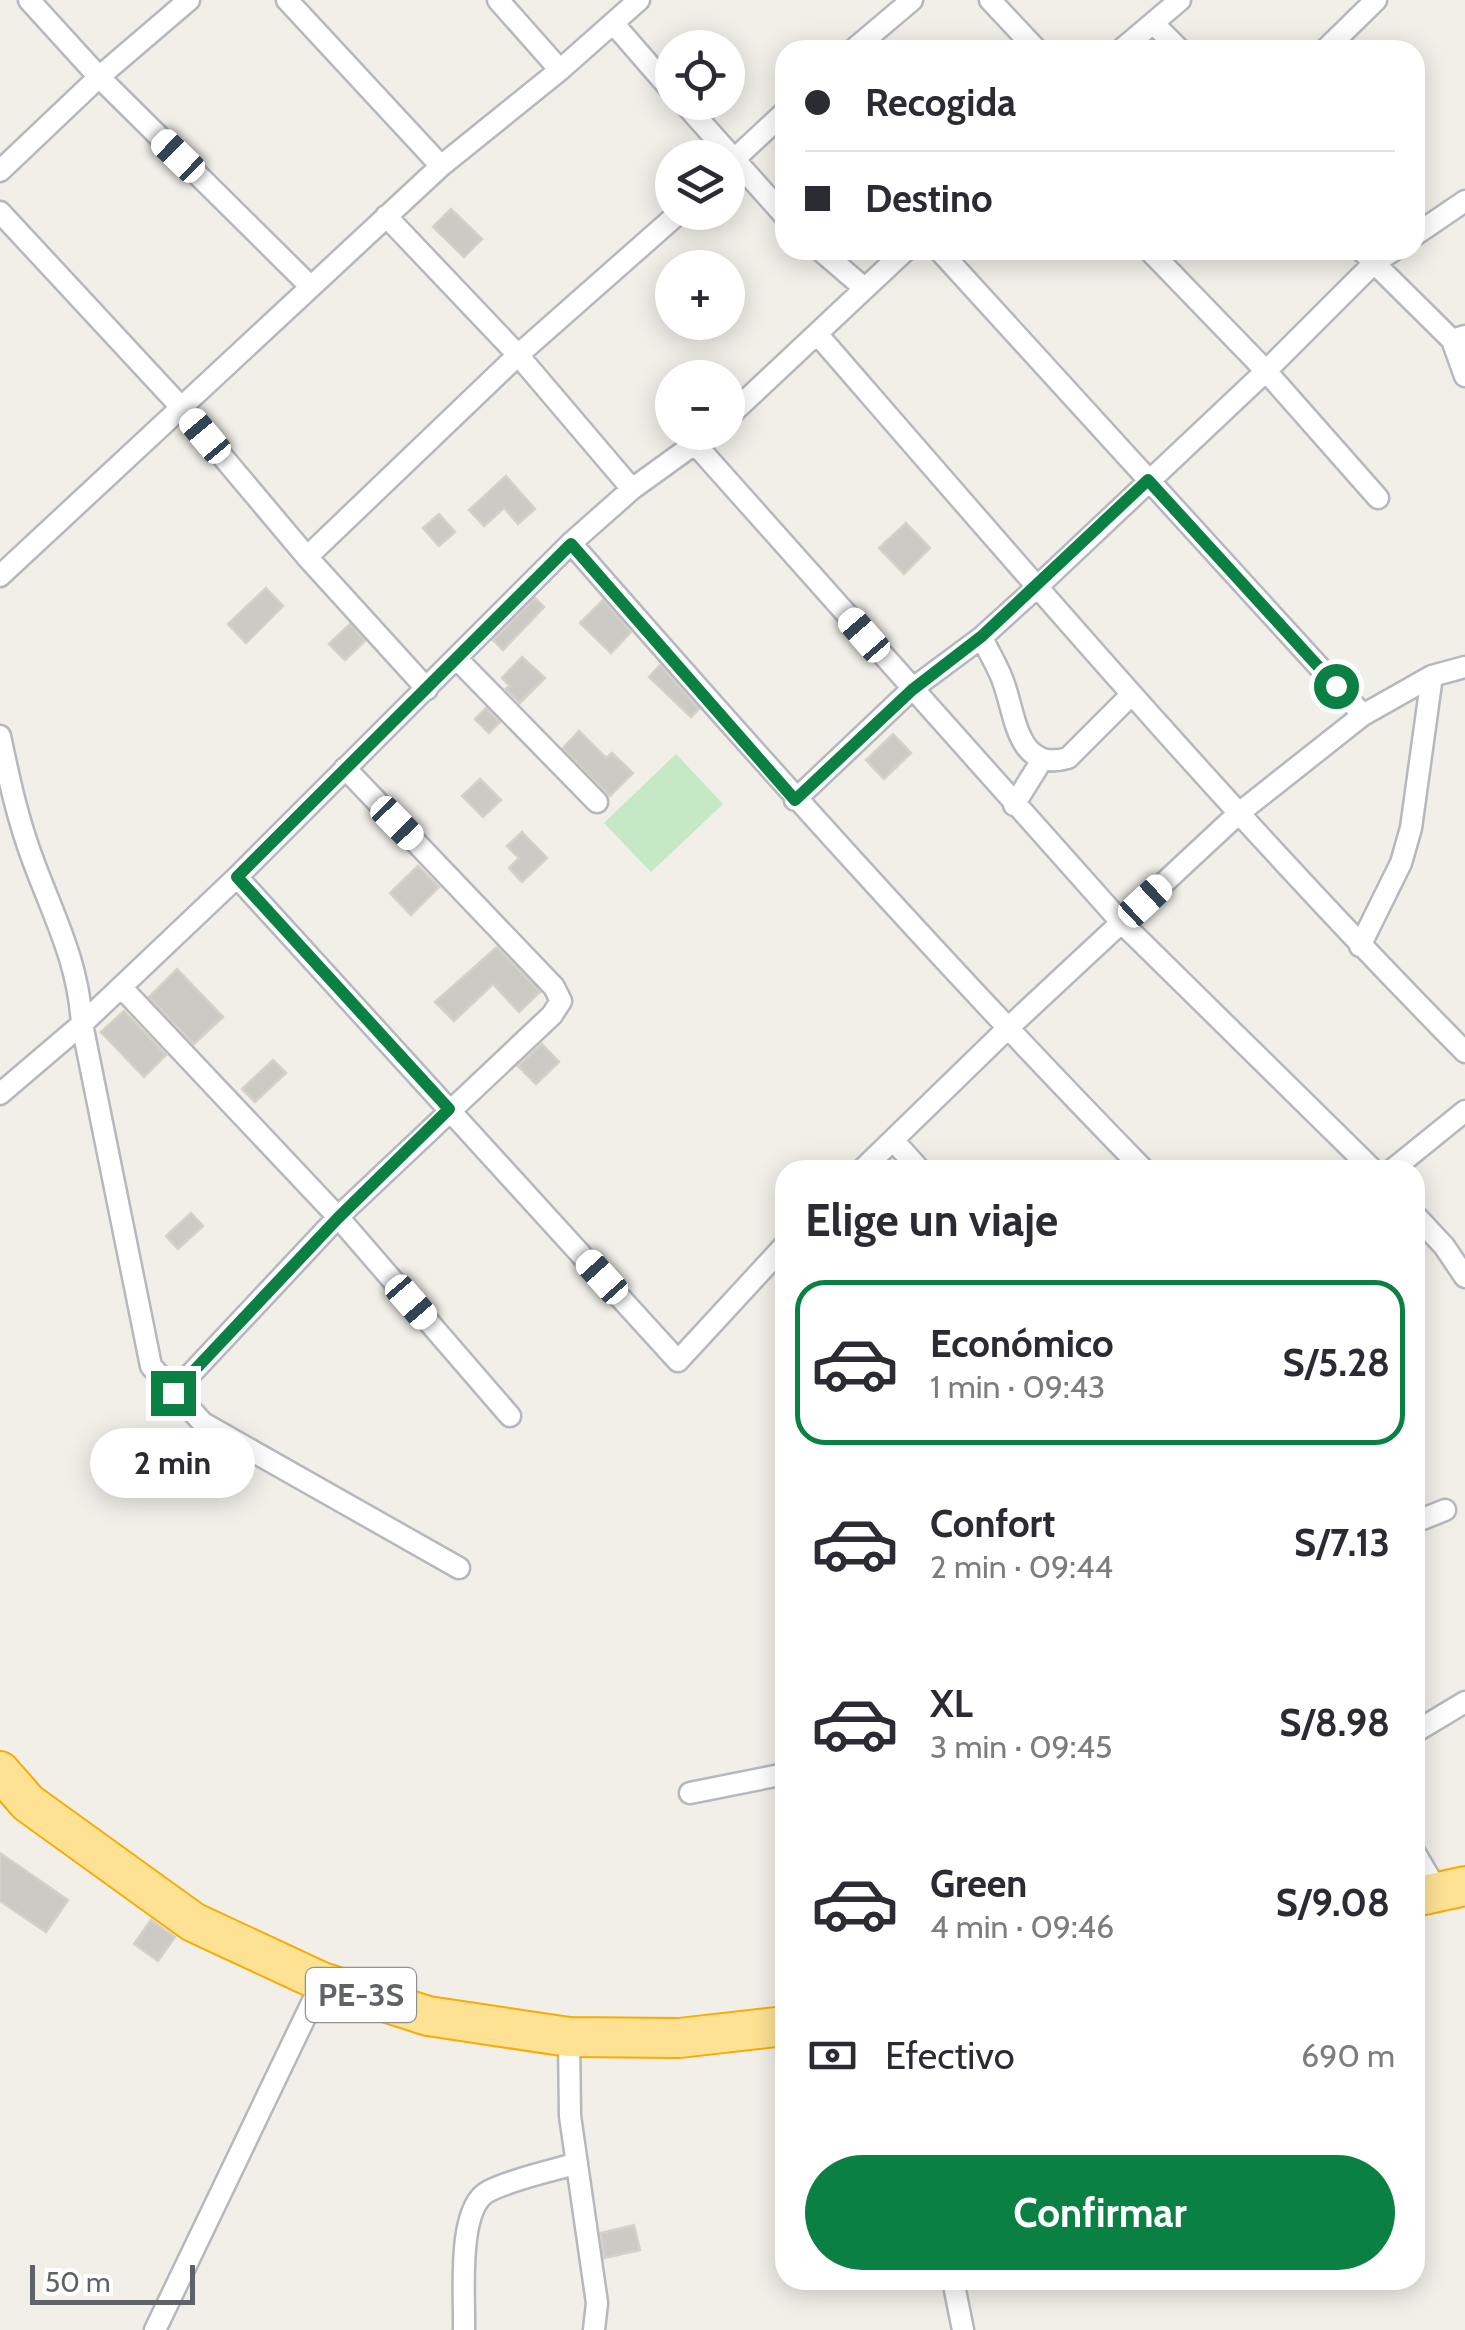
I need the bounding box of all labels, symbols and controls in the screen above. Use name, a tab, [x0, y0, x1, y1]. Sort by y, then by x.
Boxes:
map controls	[655, 30, 745, 450]
button: locate	[655, 30, 745, 120]
text: Recogida	[865, 79, 1016, 126]
car	[146, 124, 210, 188]
button: layers	[655, 140, 745, 230]
text: Destino	[865, 175, 993, 222]
button: +	[655, 250, 745, 340]
button: −	[655, 360, 745, 450]
car	[174, 403, 236, 469]
car	[833, 603, 895, 667]
route start	[1314, 664, 1359, 709]
car	[365, 791, 429, 855]
car	[1113, 870, 1177, 932]
text: Elige un viaje	[805, 1193, 1058, 1247]
car	[571, 1245, 633, 1309]
car	[380, 1270, 442, 1334]
icon: car	[810, 1318, 900, 1408]
text: Económico	[930, 1320, 1114, 1367]
text: S/5.28	[1282, 1339, 1390, 1386]
text: 1 min · 09:43	[930, 1367, 1105, 1406]
route end	[151, 1371, 196, 1416]
callout: 2 min	[90, 1428, 256, 1498]
text: 2 min	[134, 1443, 211, 1482]
icon: car	[810, 1498, 900, 1588]
text: Confort	[930, 1500, 1055, 1547]
text: S/7.13	[1294, 1519, 1390, 1566]
text: 2 min · 09:44	[930, 1547, 1113, 1586]
icon: car	[810, 1678, 900, 1768]
text: XL	[930, 1680, 973, 1727]
text: S/8.98	[1279, 1699, 1390, 1746]
text: 3 min · 09:45	[930, 1727, 1112, 1766]
icon: car	[810, 1858, 900, 1948]
text: Green	[930, 1860, 1027, 1907]
text: S/9.08	[1276, 1879, 1390, 1926]
text: 4 min · 09:46	[930, 1907, 1114, 1946]
road number: PE-3S	[306, 1968, 416, 2022]
icon: cash	[805, 2028, 860, 2083]
text: Efectivo	[885, 2032, 1015, 2079]
text: 690 m	[1301, 2036, 1395, 2075]
button: Confirmar	[805, 2155, 1395, 2270]
scale bar	[30, 2260, 195, 2304]
text: 50 m	[45, 2265, 111, 2299]

